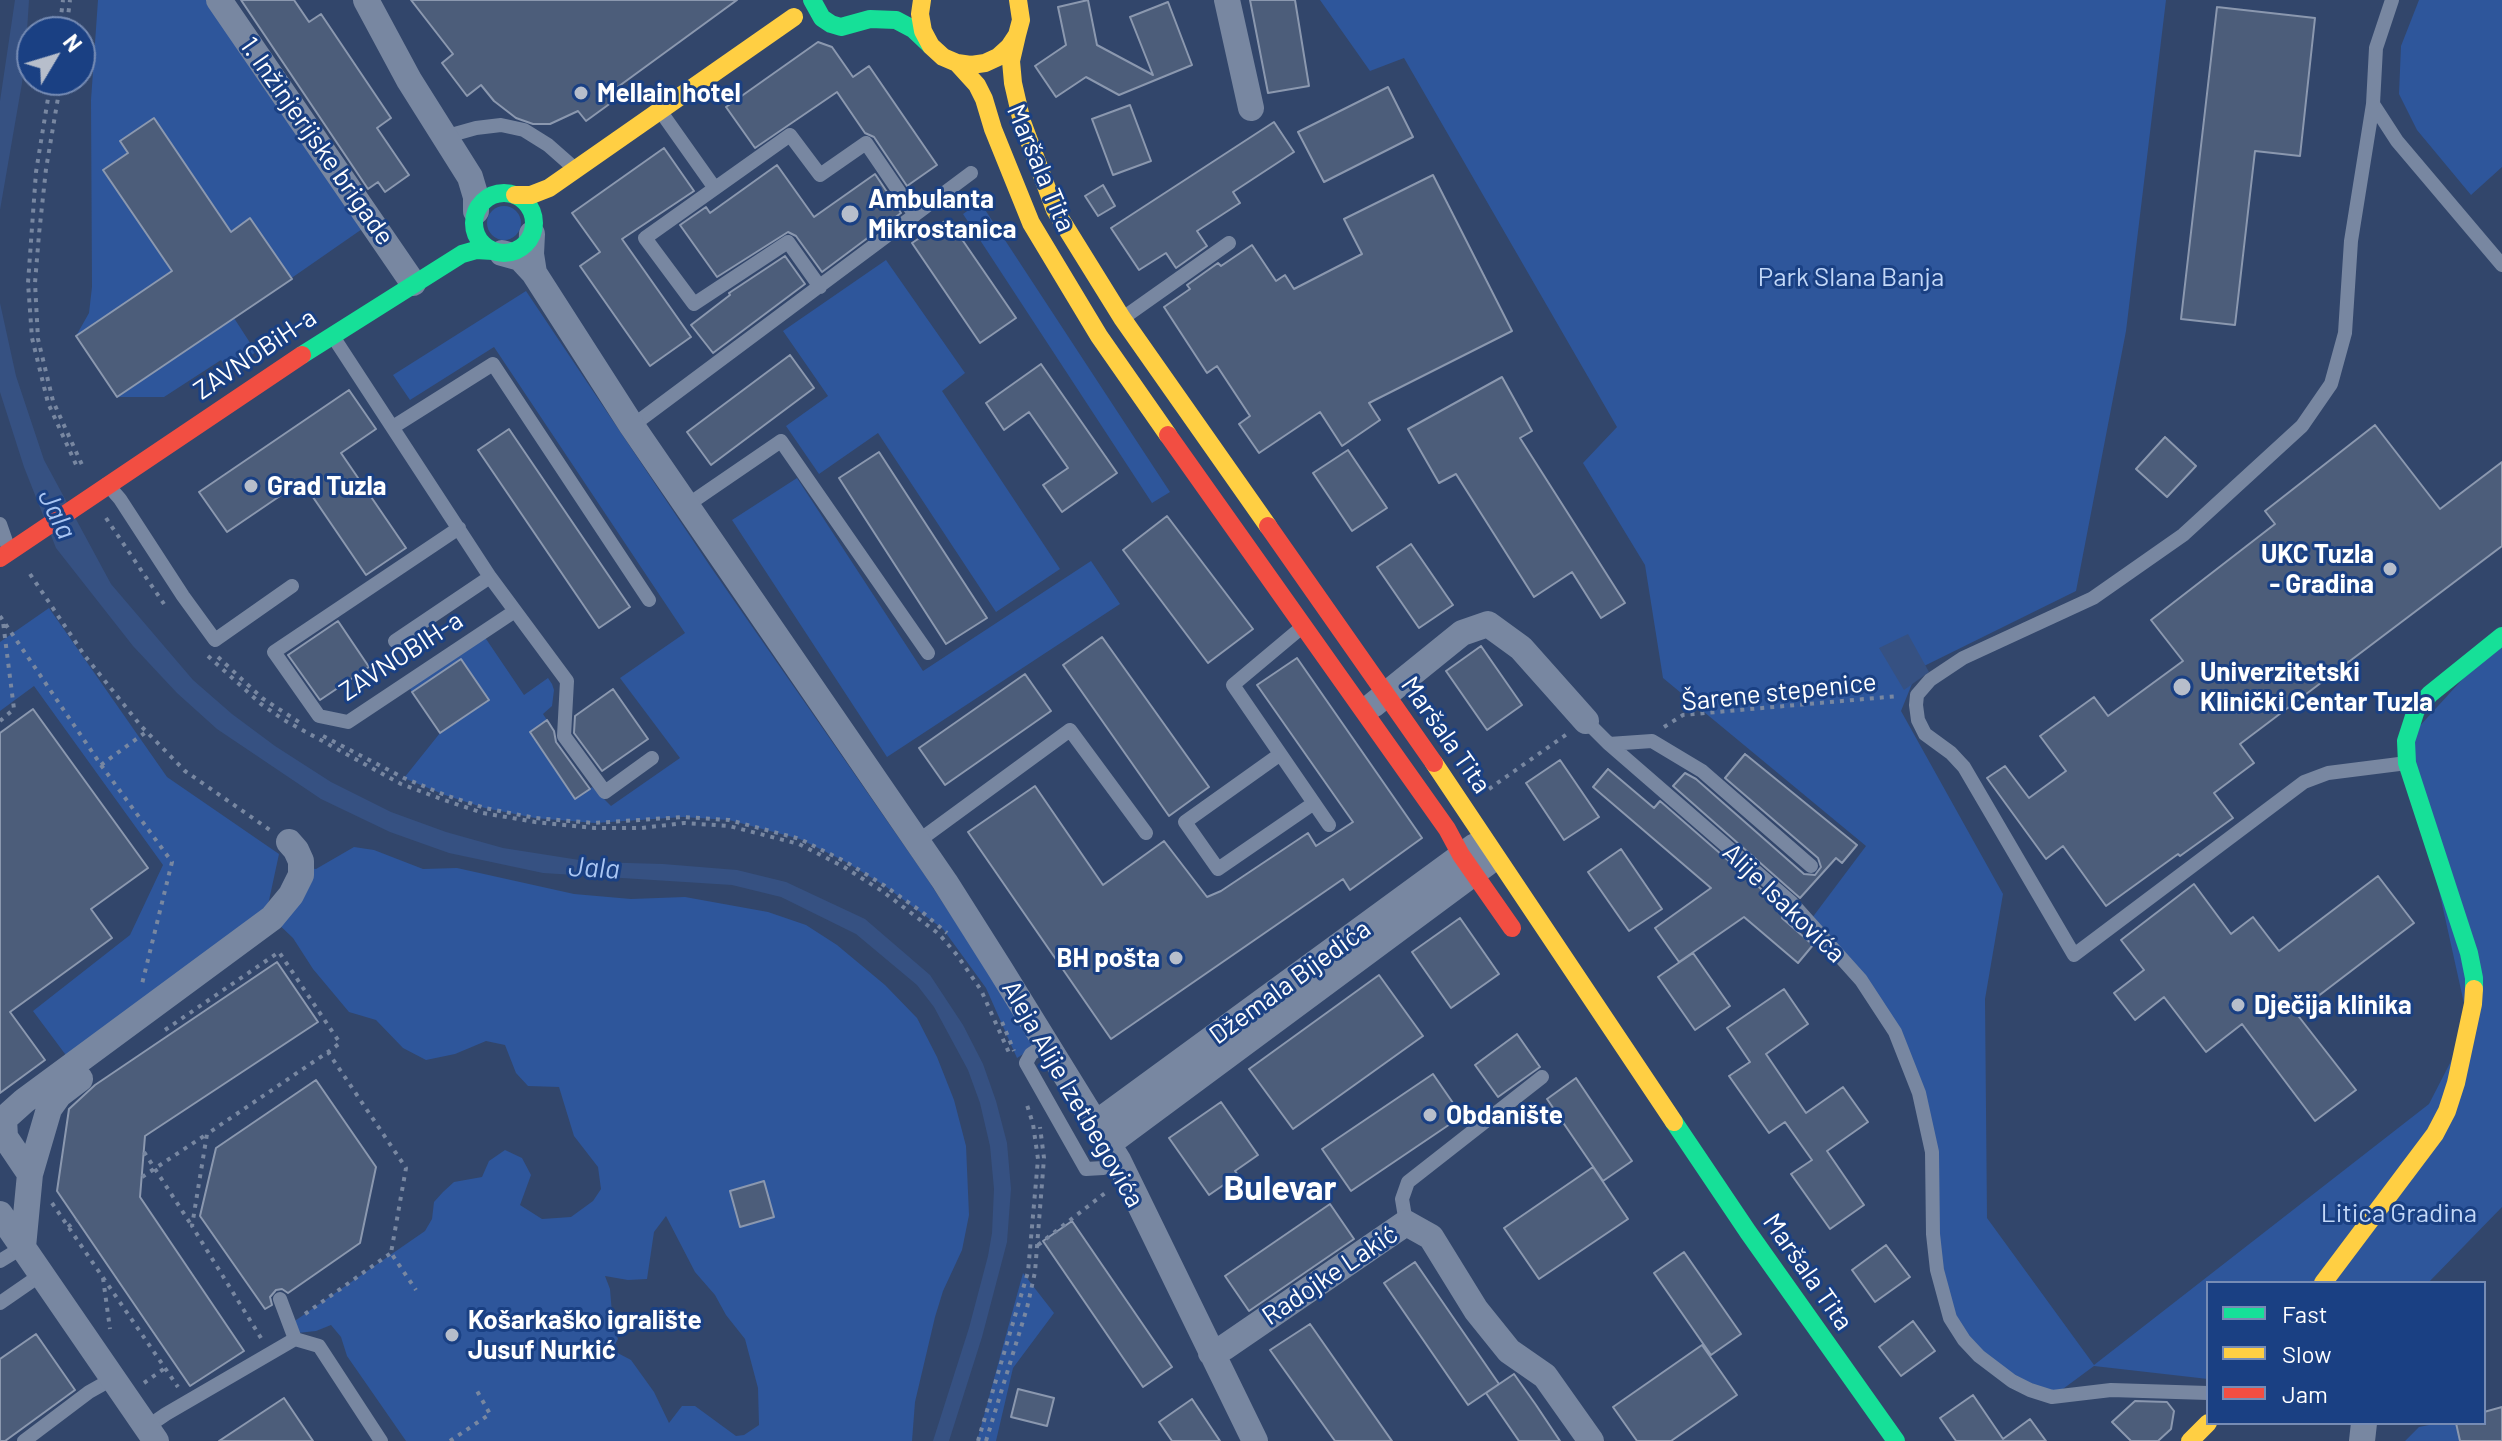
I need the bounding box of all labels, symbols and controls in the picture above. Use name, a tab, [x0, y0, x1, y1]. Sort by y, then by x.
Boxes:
north arrow	[16, 16, 96, 96]
text: N	[59, 29, 88, 56]
street label: 1. Inžinjerijske brigade	[233, 31, 401, 251]
place label: Mellain hotel	[597, 77, 741, 109]
marker: Mellain hotel	[572, 84, 590, 102]
street label: Maršala Tita	[1000, 100, 1082, 236]
place label: Ambulanta Mikrostanica	[868, 183, 1016, 244]
marker: Ambulanta Mikrostanica	[839, 203, 861, 225]
park label: Park Slana Banja	[1758, 261, 1944, 293]
street label: ZAVNOBiH-a	[188, 302, 322, 406]
place label: Grad Tuzla	[267, 470, 387, 502]
marker: Grad Tuzla	[242, 477, 260, 495]
water label: Jala	[31, 483, 83, 545]
place label: UKC Tuzla - Gradina	[2261, 538, 2374, 600]
marker: UKC Tuzla - Gradina	[2381, 560, 2399, 578]
street label: ZAVNOBIH-a	[333, 605, 469, 707]
place label: Univerzitetski Klinički Centar Tuzla	[2200, 656, 2433, 718]
street label: Šarene stepenice	[1680, 666, 1878, 718]
street label: Maršala Tita	[1394, 671, 1498, 799]
marker: Univerzitetski Klinički Centar Tuzla	[2171, 676, 2193, 698]
street label: Alije Isakovića	[1716, 837, 1852, 969]
water label: Jala	[567, 850, 621, 886]
street label: Džemala Bijedića	[1203, 913, 1377, 1051]
place label: BH pošta	[1056, 942, 1160, 974]
marker: BH pošta	[1167, 949, 1185, 967]
street label: Aleja Alije Izetbegovića	[995, 975, 1151, 1213]
place label: Dječija klinika	[2254, 989, 2412, 1021]
marker: Dječija klinika	[2229, 996, 2247, 1014]
place label: Obdanište	[1446, 1099, 1563, 1131]
marker: Obdanište	[1421, 1106, 1439, 1124]
district label: Bulevar	[1223, 1169, 1337, 1209]
park label: Litica Gradina	[2321, 1197, 2477, 1229]
street label: Maršala Tita	[1756, 1208, 1860, 1336]
street label: Radojke Lakić	[1256, 1218, 1404, 1332]
legend	[2206, 1281, 2486, 1425]
text: Fast	[2282, 1299, 2327, 1328]
place label: Košarkaško igralište Jusuf Nurkić	[468, 1304, 702, 1366]
marker: Košarkaško igralište Jusuf Nurkić	[443, 1326, 461, 1344]
text: Slow	[2282, 1339, 2331, 1368]
text: Jam	[2282, 1379, 2328, 1408]

